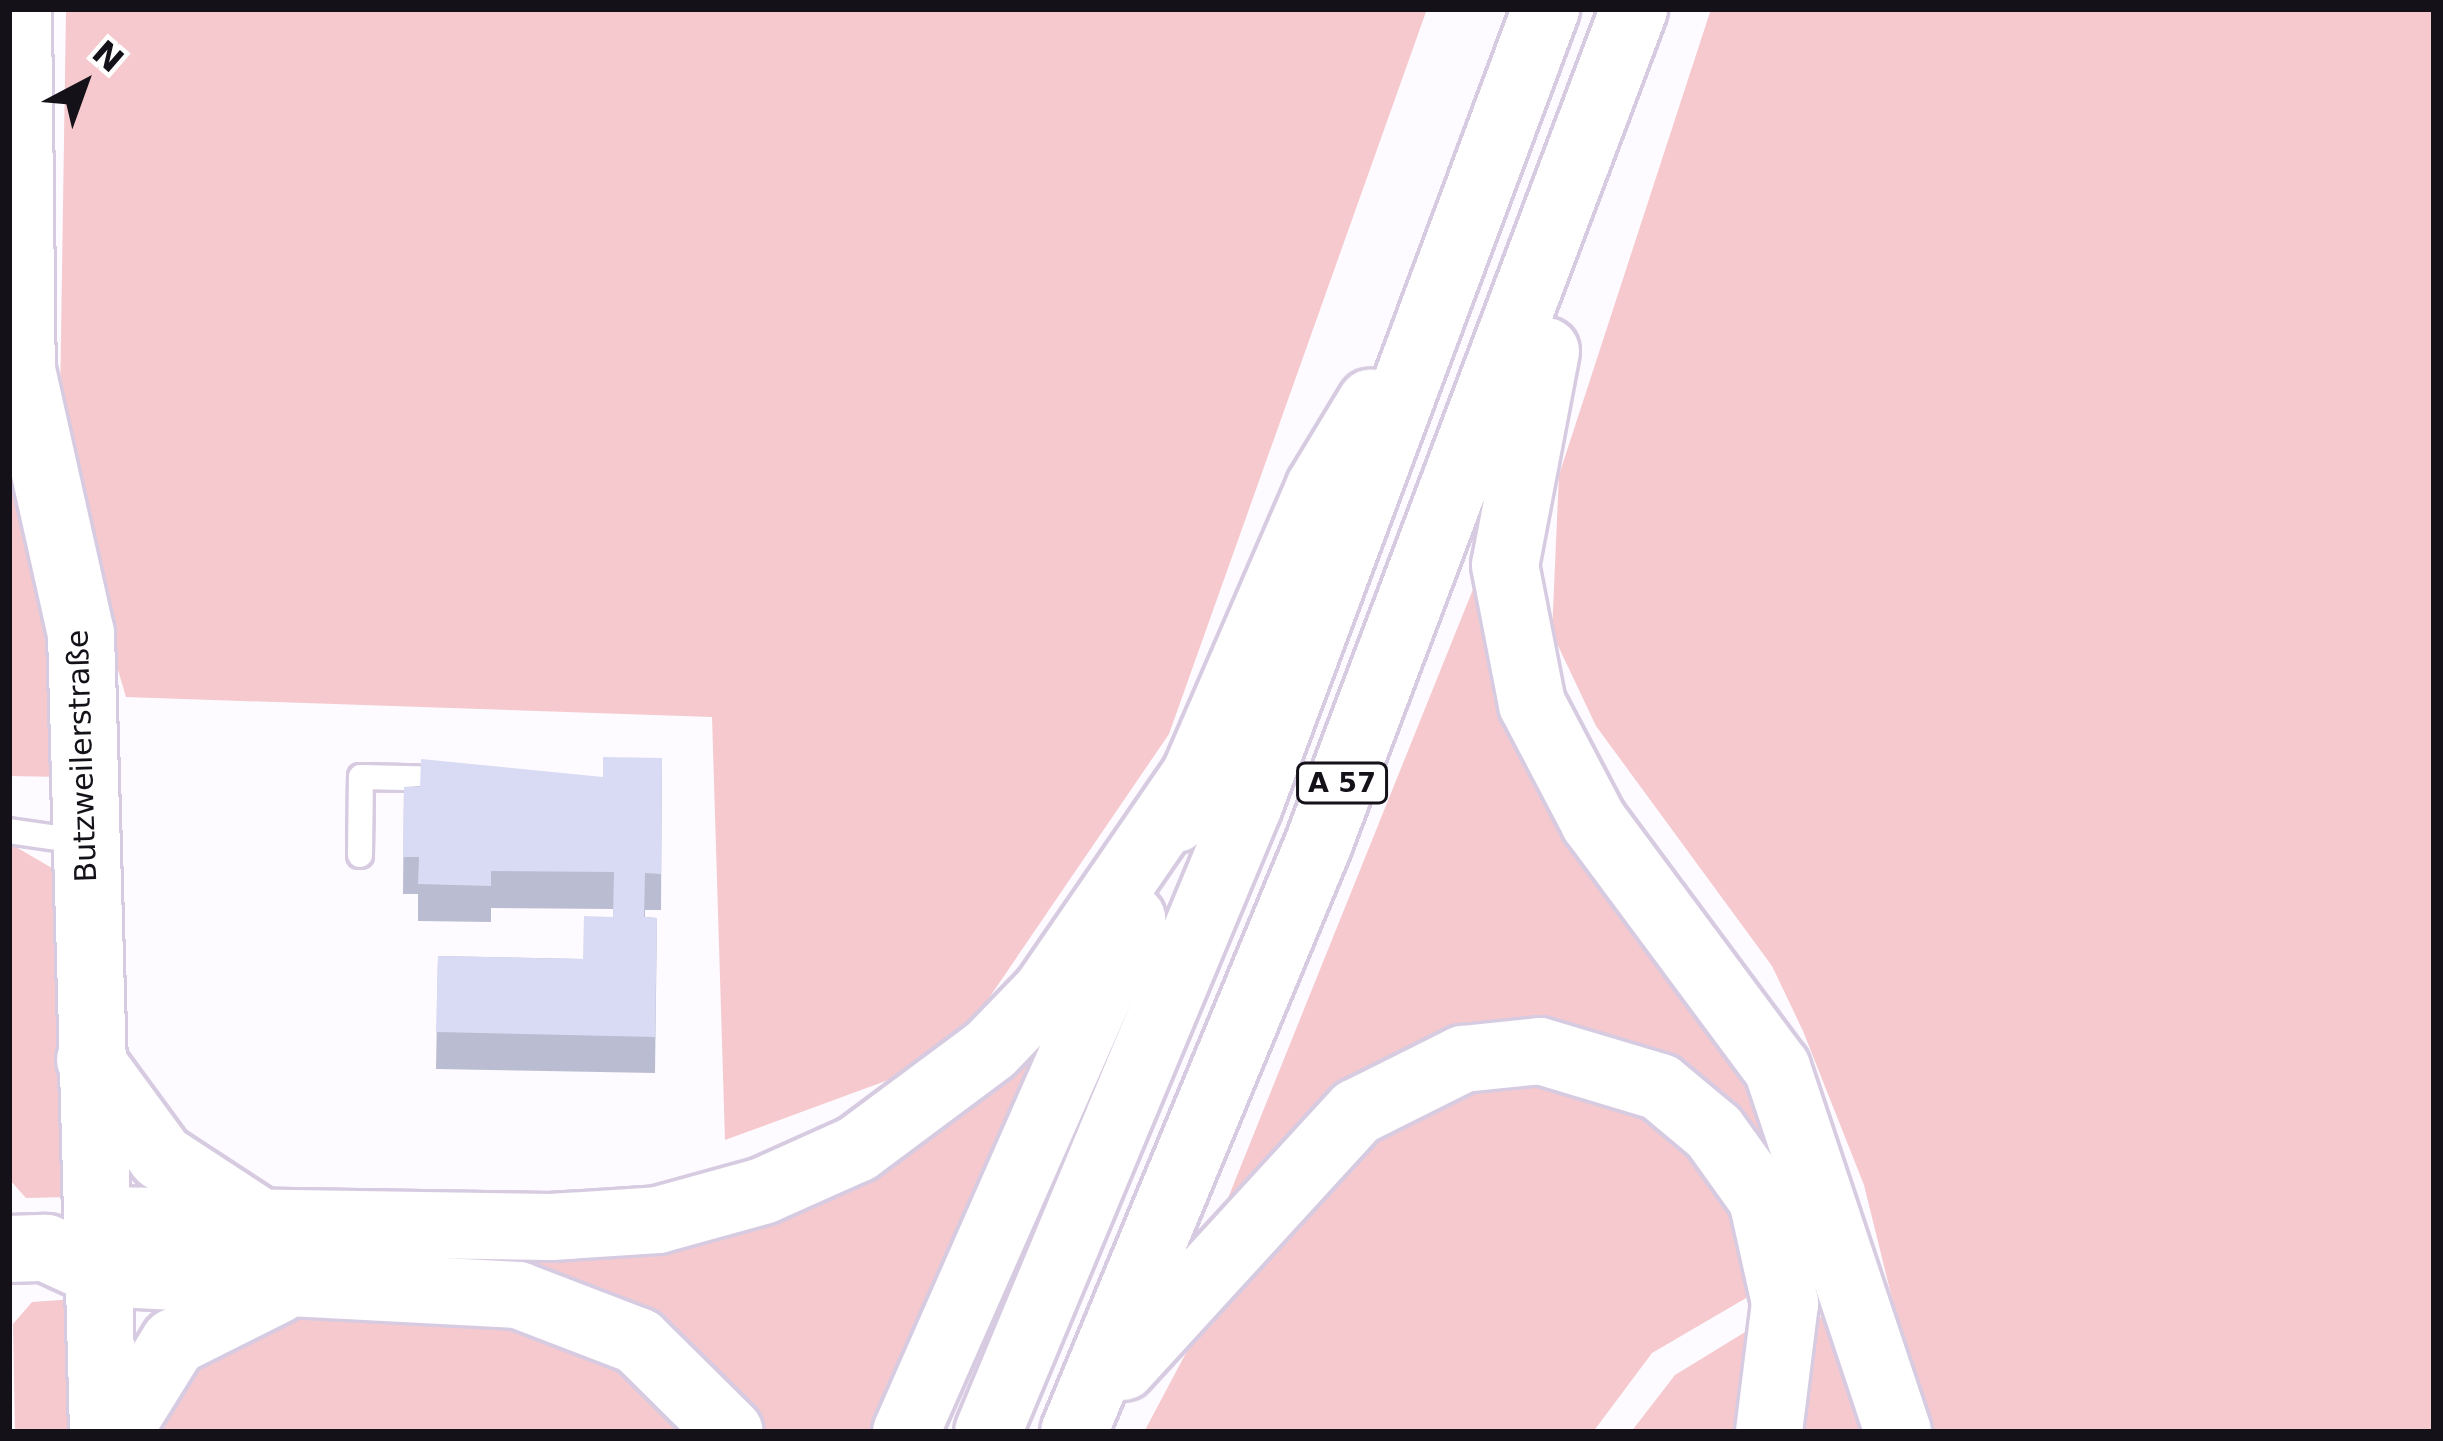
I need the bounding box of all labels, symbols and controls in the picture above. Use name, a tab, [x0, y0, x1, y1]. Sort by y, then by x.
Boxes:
north arrow	[24, 24, 144, 144]
text: N	[85, 33, 131, 80]
street label: Butzweilerstraße	[60, 629, 104, 883]
road number: A 57	[1294, 762, 1390, 804]

